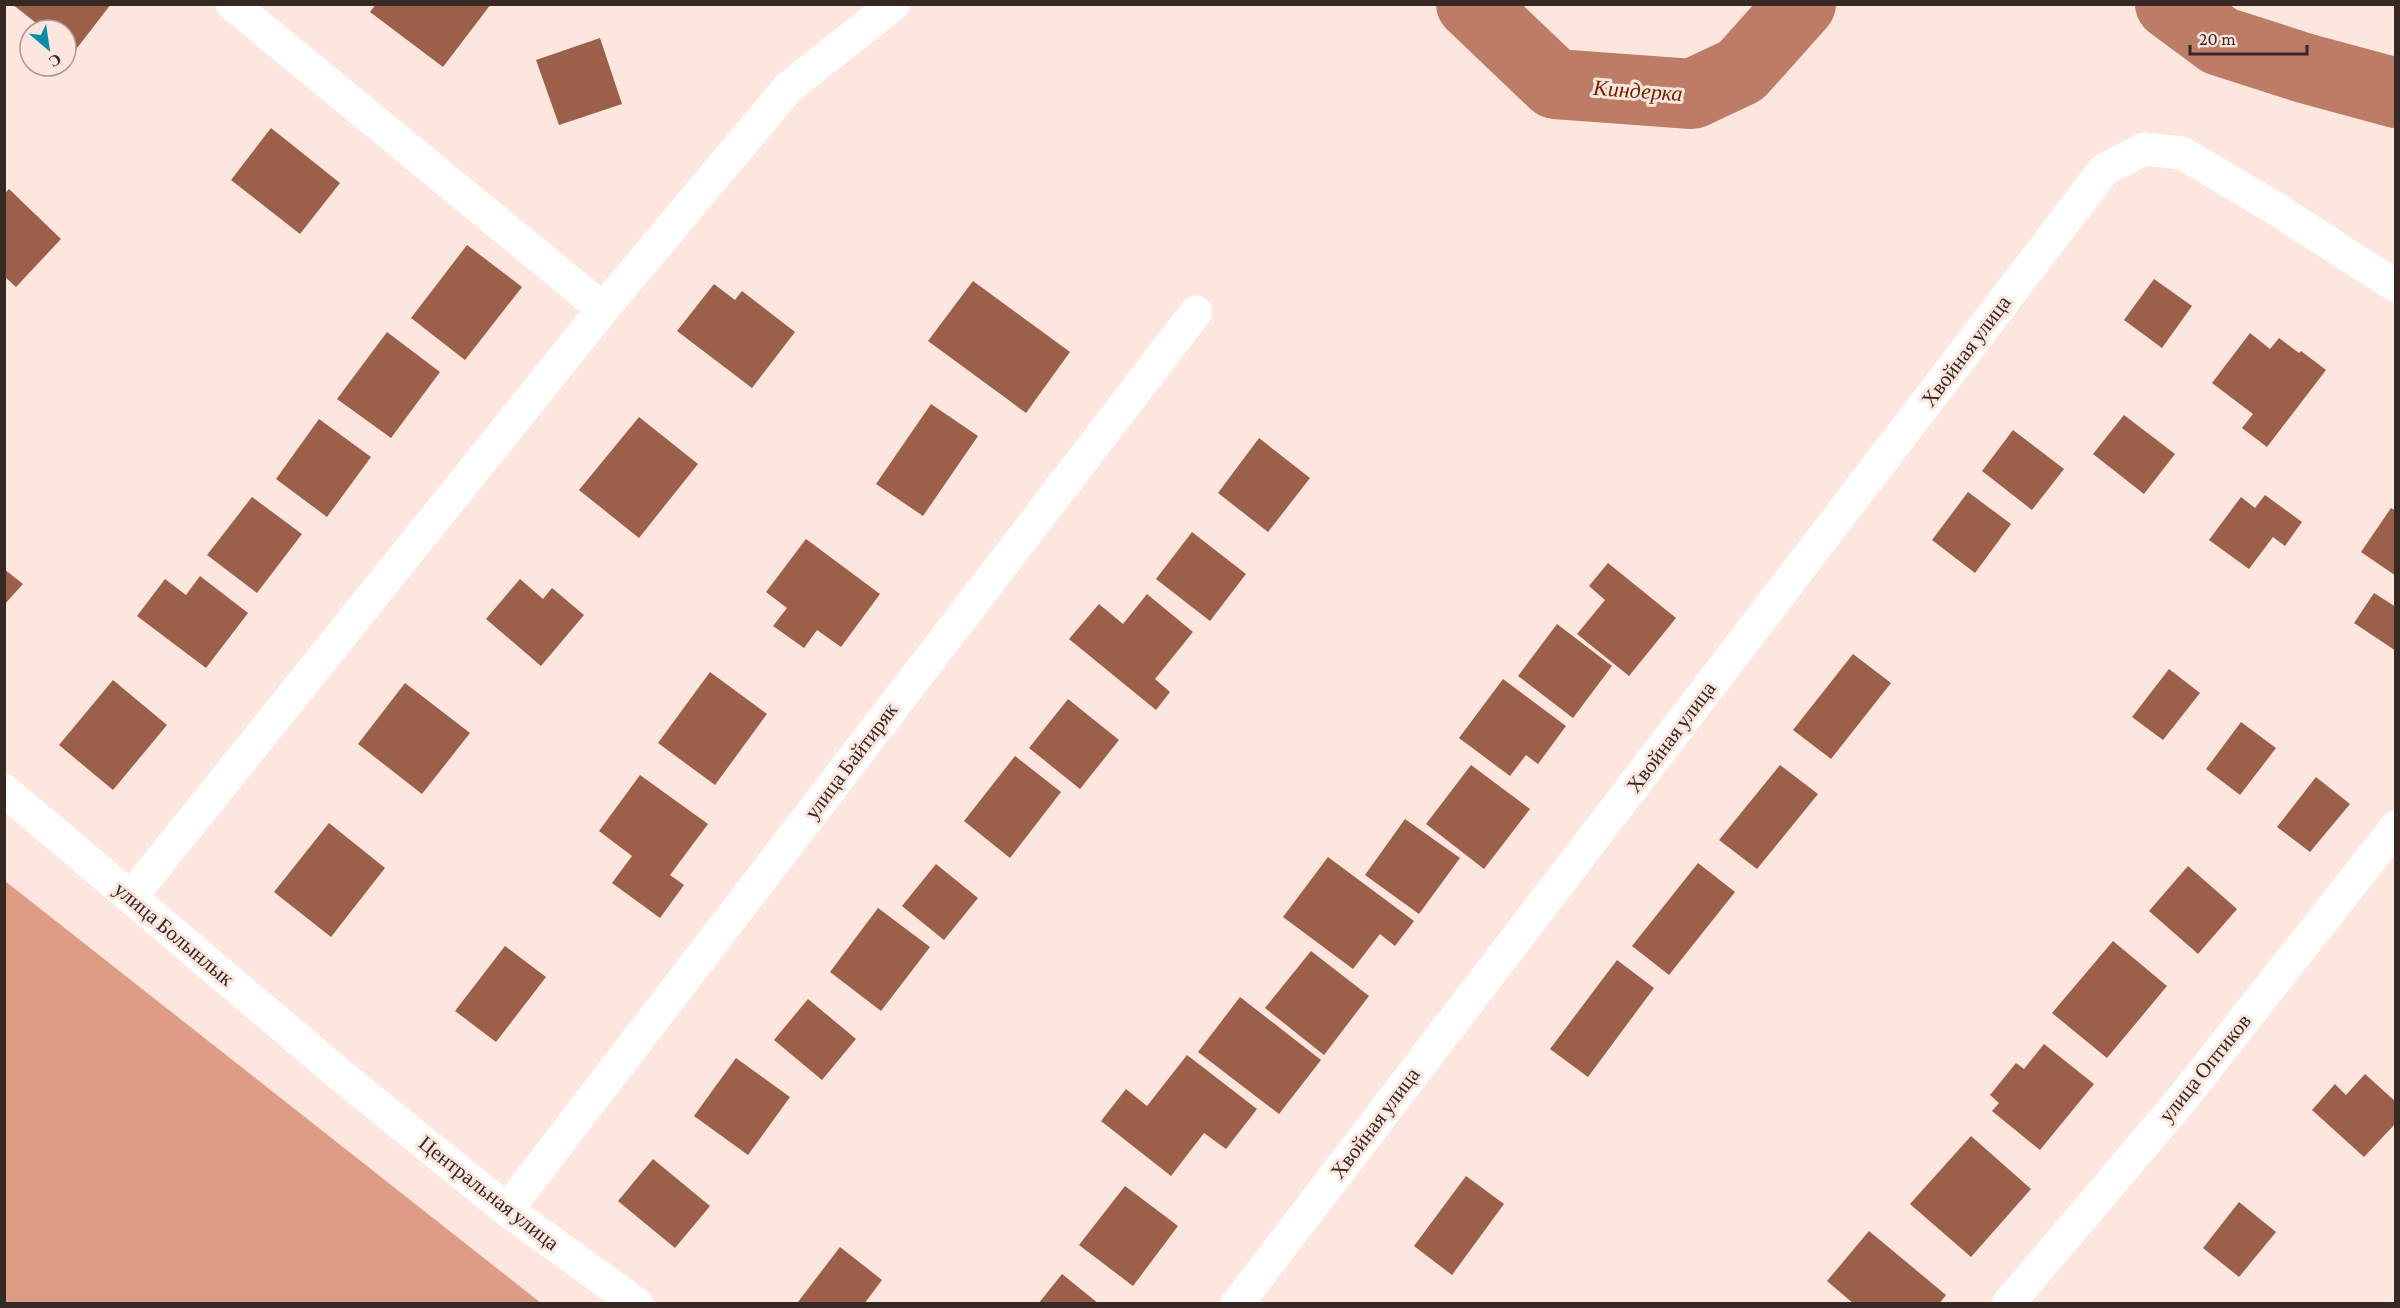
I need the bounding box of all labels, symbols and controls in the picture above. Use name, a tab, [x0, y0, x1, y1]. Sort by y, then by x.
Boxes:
north arrow	[18, 18, 78, 78]
scale bar	[2190, 18, 2307, 56]
text: 20 m	[2199, 29, 2236, 49]
text: С	[46, 50, 64, 71]
water label: Киндерка	[1591, 75, 1683, 106]
street label: Хвойная улица	[1916, 290, 2016, 411]
street label: Хвойная улица	[1621, 676, 1721, 797]
street label: улица Байтиряк	[800, 698, 903, 824]
street label: улица Болынлык	[109, 877, 239, 991]
street label: улица Оптиков	[2154, 1009, 2256, 1127]
street label: Хвойная улица	[1325, 1062, 1425, 1183]
street label: Центральная улица	[414, 1131, 564, 1256]

